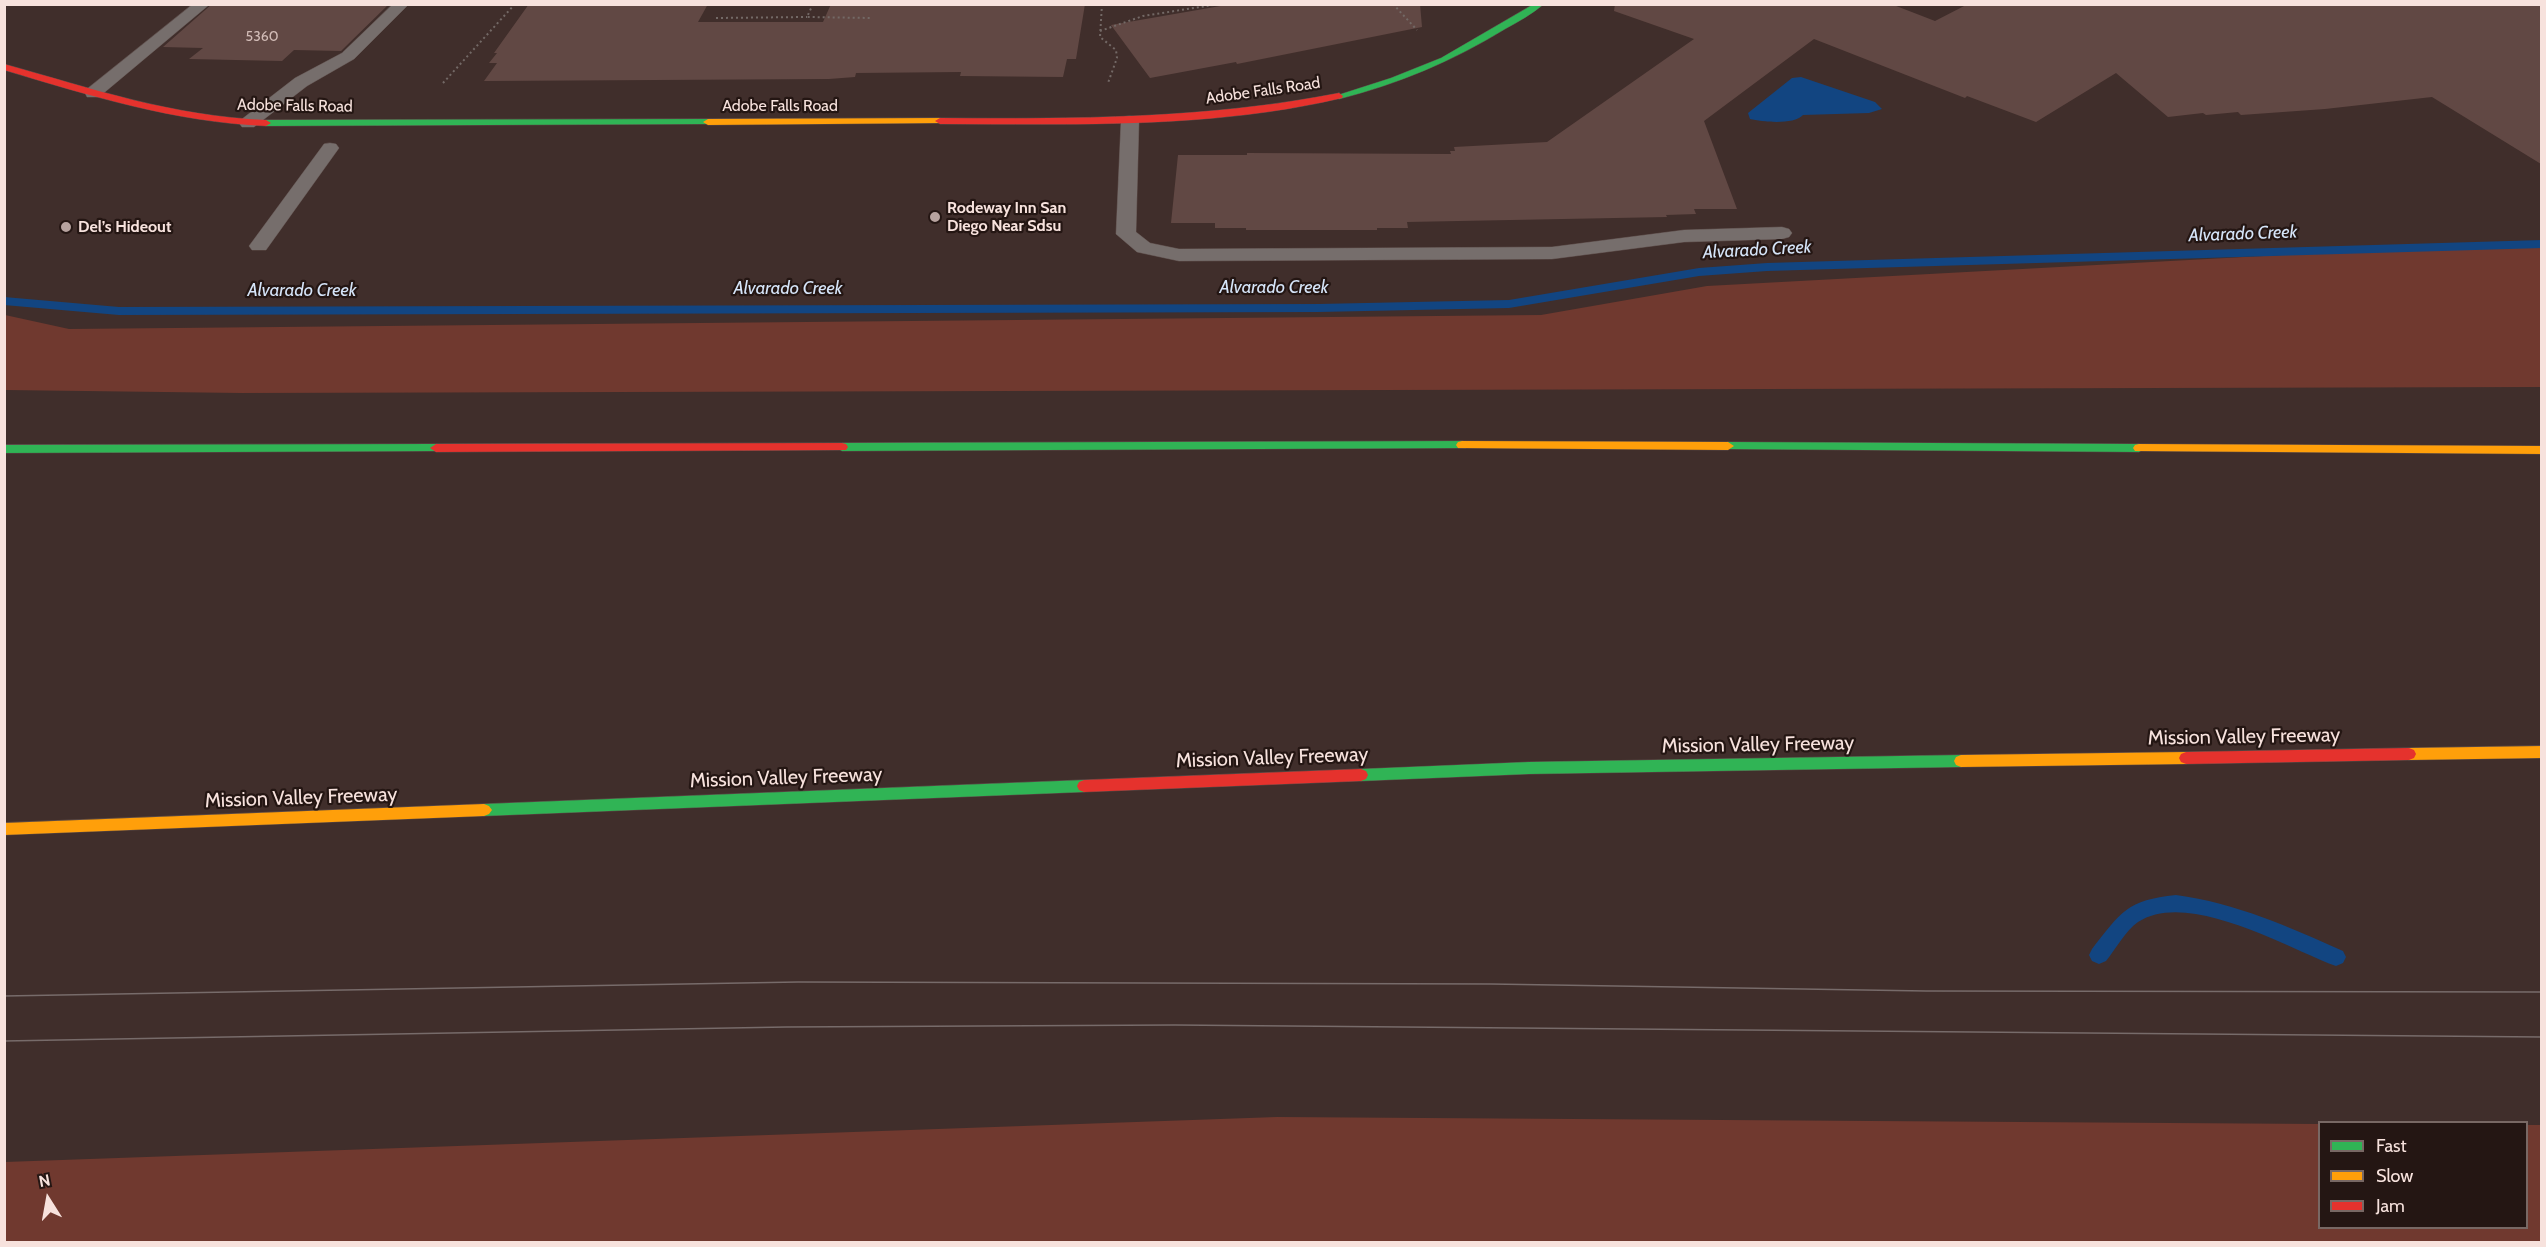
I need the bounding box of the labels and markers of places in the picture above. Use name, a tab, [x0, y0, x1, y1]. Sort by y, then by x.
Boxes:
place label: Rodeway Inn San Diego Near Sdsu	[947, 198, 1066, 236]
marker: Rodeway Inn San Diego Near Sdsu	[928, 210, 942, 224]
place label: Del’s Hideout	[78, 217, 171, 237]
marker: Del’s Hideout	[59, 220, 73, 234]

